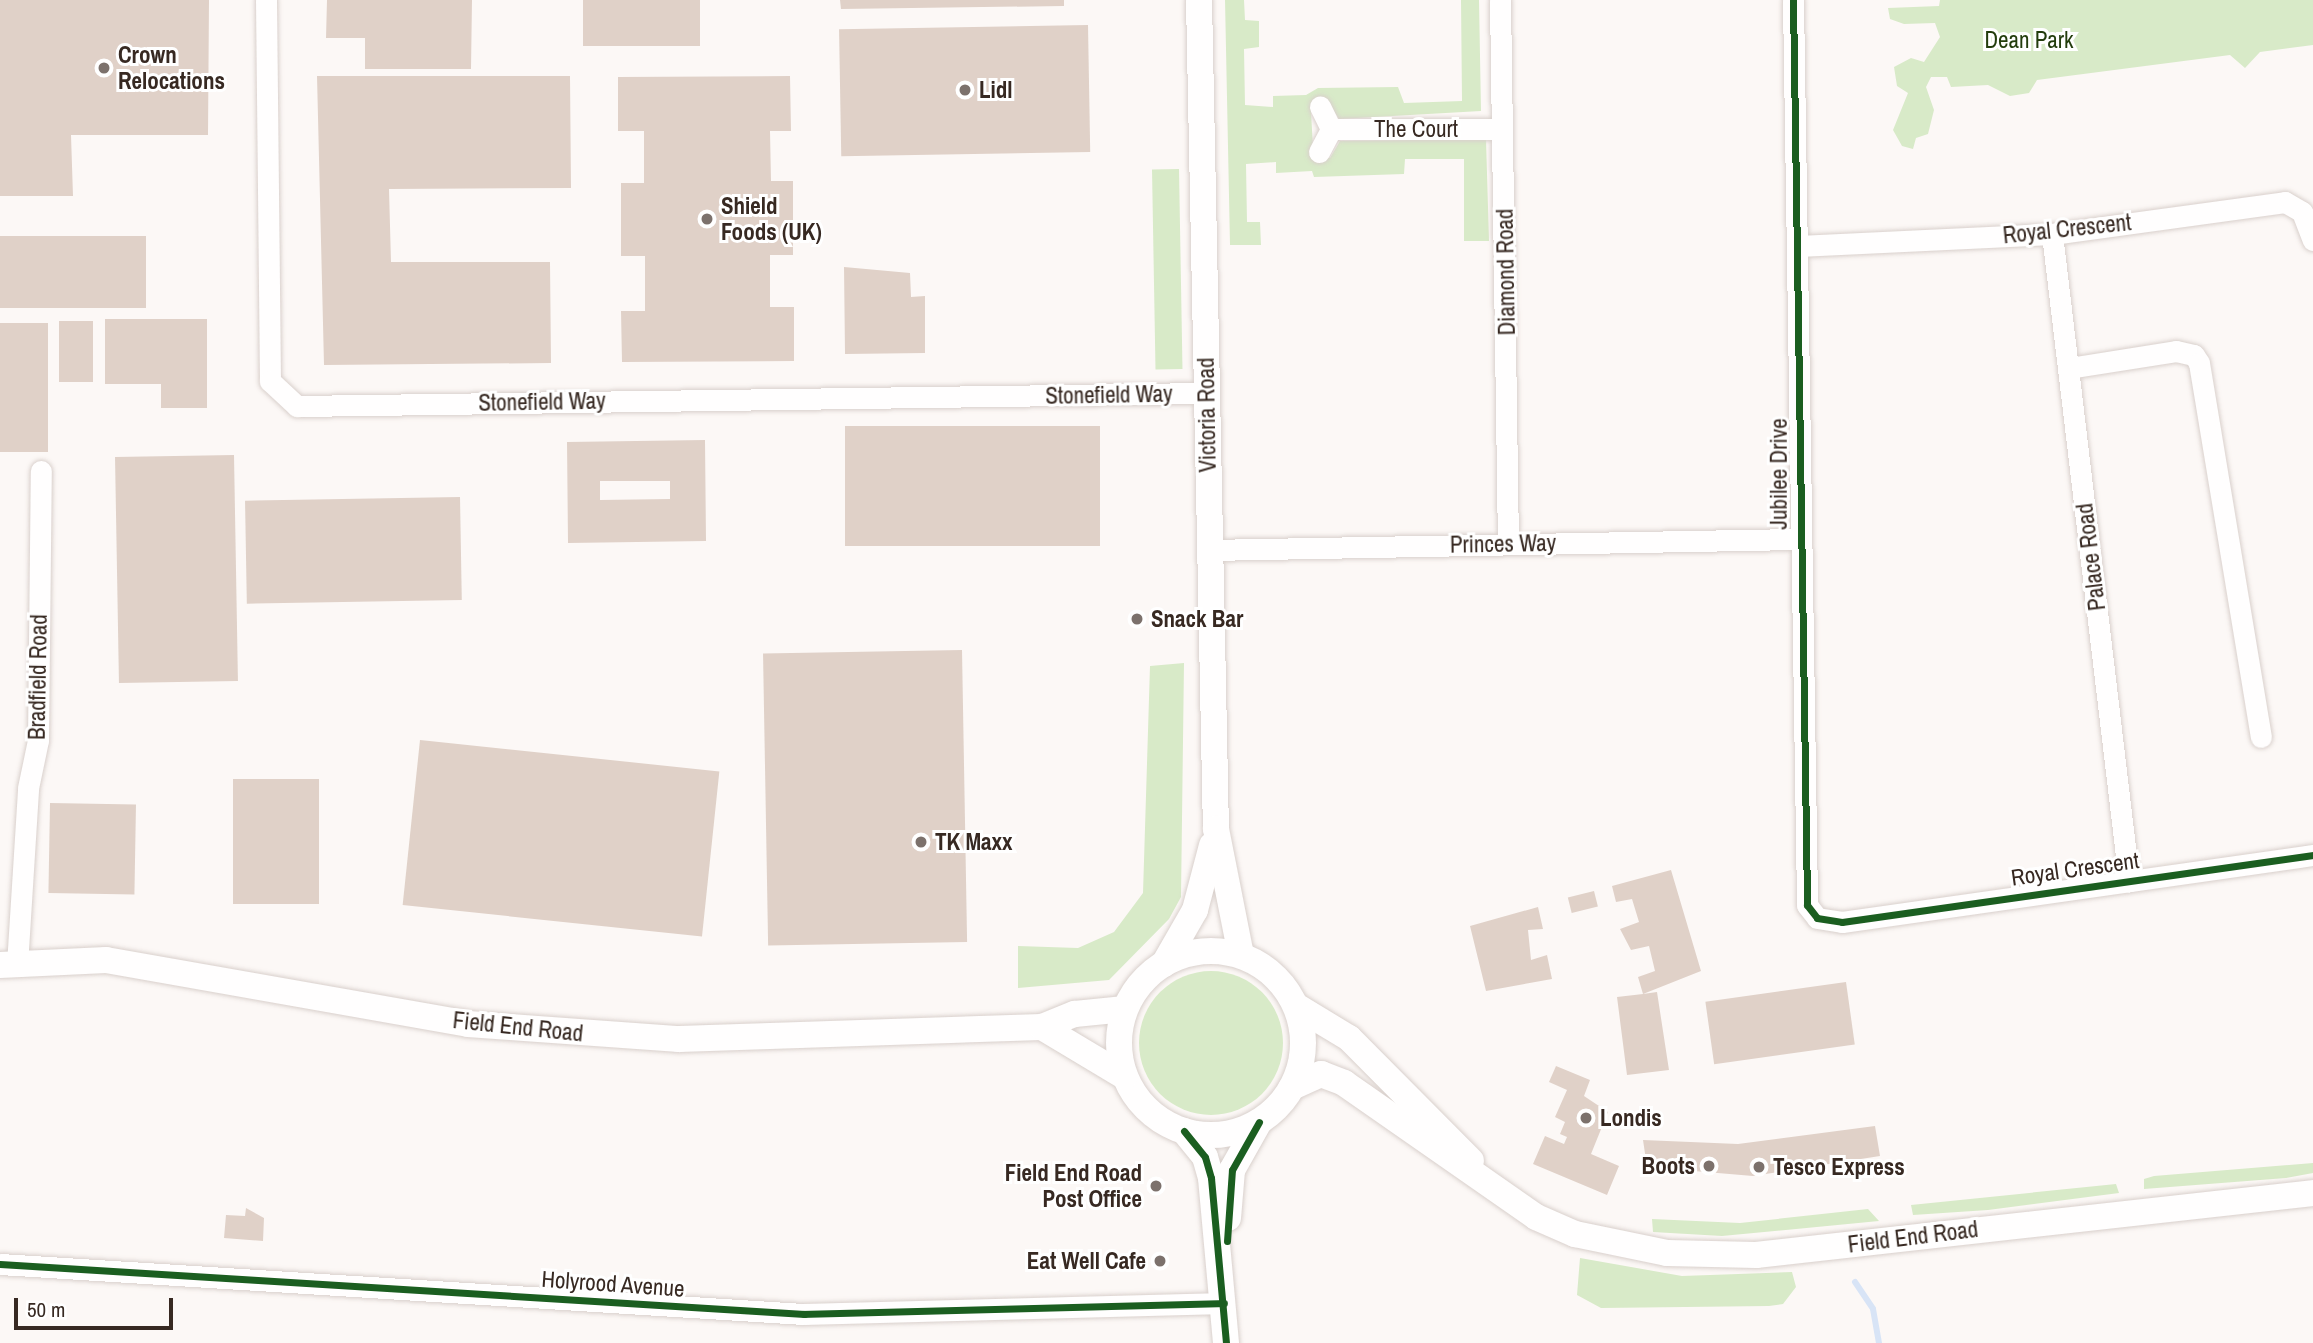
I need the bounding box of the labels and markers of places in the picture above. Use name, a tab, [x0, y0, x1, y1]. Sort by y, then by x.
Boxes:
place label: Crown Relocations	[118, 41, 225, 95]
marker: Crown Relocations	[96, 60, 112, 76]
place label: Lidl	[979, 76, 1013, 104]
marker: Lidl	[957, 82, 973, 98]
place label: Shield Foods (UK)	[721, 192, 822, 246]
marker: Shield Foods (UK)	[699, 211, 715, 227]
place label: Snack Bar	[1151, 605, 1243, 633]
marker: Snack Bar	[1129, 611, 1145, 627]
place label: TK Maxx	[935, 828, 1013, 856]
marker: TK Maxx	[913, 834, 929, 850]
place label: Londis	[1600, 1104, 1662, 1132]
marker: Londis	[1578, 1110, 1594, 1126]
place label: Boots	[1642, 1152, 1695, 1180]
place label: Tesco Express	[1773, 1153, 1905, 1181]
marker: Boots	[1701, 1158, 1717, 1174]
place label: Field End Road Post Office	[1005, 1159, 1142, 1213]
marker: Tesco Express	[1751, 1159, 1767, 1175]
marker: Field End Road Post Office	[1148, 1178, 1164, 1194]
place label: Eat Well Cafe	[1027, 1247, 1146, 1275]
marker: Eat Well Cafe	[1152, 1253, 1168, 1269]

